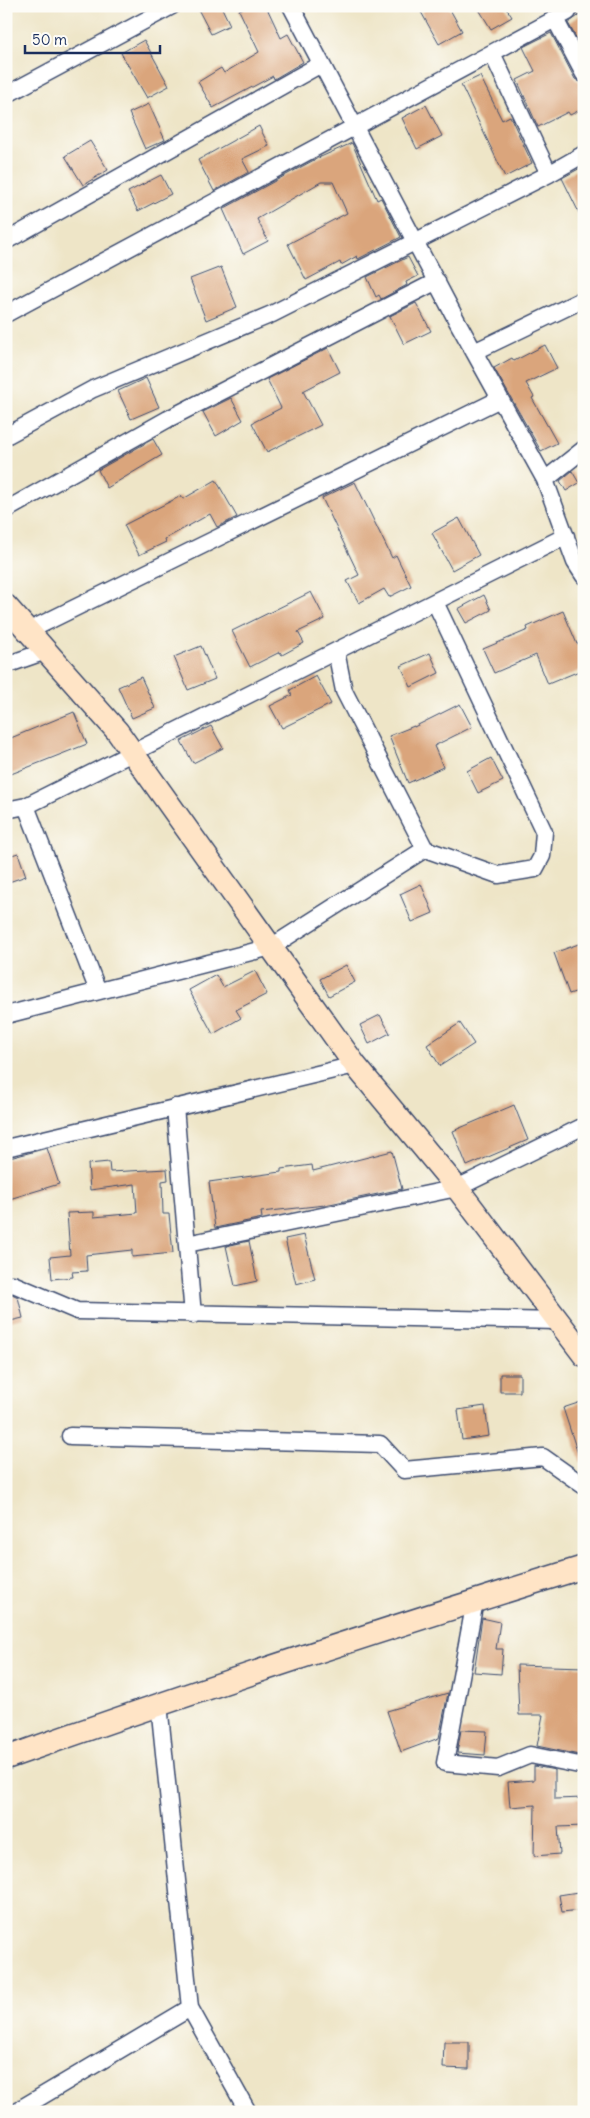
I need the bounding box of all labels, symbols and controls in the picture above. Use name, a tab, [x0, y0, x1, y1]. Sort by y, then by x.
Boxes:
scale bar	[25, 22, 160, 54]
text: 50 m	[32, 30, 67, 49]

